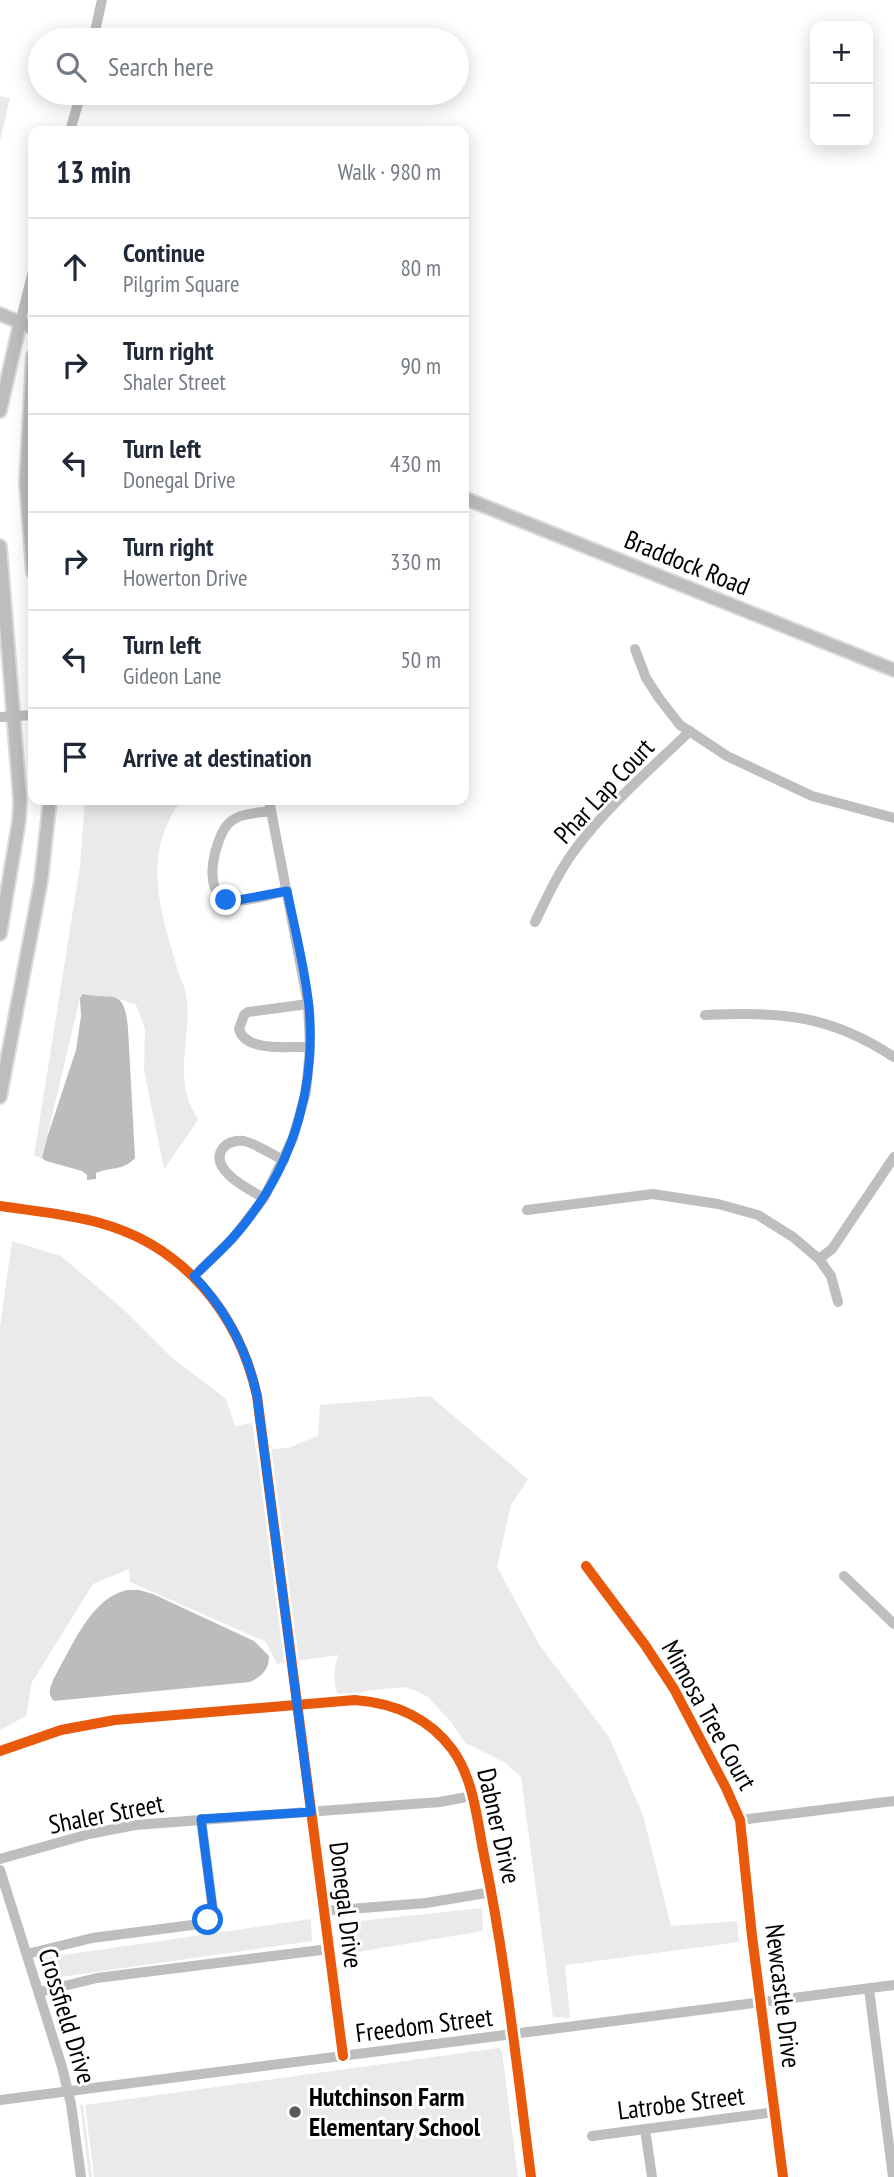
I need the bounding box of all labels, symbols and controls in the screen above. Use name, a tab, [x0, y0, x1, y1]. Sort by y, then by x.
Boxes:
map controls	[810, 21, 873, 147]
button: +	[810, 21, 873, 84]
search box	[28, 28, 469, 105]
icon: search	[52, 48, 90, 86]
text: Search here	[108, 50, 214, 83]
button: −	[810, 84, 873, 147]
text: 13 min	[56, 152, 131, 191]
text: Walk · 980 m	[338, 157, 441, 186]
text: Continue	[123, 236, 205, 269]
icon: ahead	[56, 248, 94, 286]
text: 80 m	[400, 253, 441, 282]
text: Pilgrim Square	[123, 269, 240, 298]
text: Turn right	[123, 334, 214, 367]
icon: right	[56, 346, 94, 384]
text: 90 m	[400, 351, 441, 380]
text: Shaler Street	[123, 367, 226, 396]
text: Turn left	[123, 432, 201, 465]
icon: left	[56, 444, 94, 482]
text: 430 m	[390, 449, 441, 478]
text: Donegal Drive	[123, 465, 236, 494]
street label: Braddock Road	[620, 522, 755, 603]
text: Turn right	[123, 530, 214, 563]
icon: right	[56, 542, 94, 580]
text: 330 m	[390, 547, 441, 576]
text: Howerton Drive	[123, 563, 248, 592]
text: Turn left	[123, 628, 201, 661]
icon: left	[56, 640, 94, 678]
text: 50 m	[400, 645, 441, 674]
text: Gideon Lane	[123, 661, 222, 690]
street label: Phar Lap Court	[546, 731, 661, 850]
icon: arrive	[56, 738, 94, 776]
text: Arrive at destination	[123, 741, 312, 774]
route end	[210, 884, 241, 915]
street label: Mimosa Tree Court	[655, 1634, 764, 1795]
street label: Dabner Drive	[470, 1765, 529, 1887]
street label: Shaler Street	[46, 1786, 166, 1841]
street label: Donegal Drive	[322, 1840, 371, 1970]
route start	[192, 1904, 223, 1935]
street label: Newcastle Drive	[758, 1922, 809, 2070]
street label: Crossfield Drive	[31, 1944, 104, 2087]
street label: Freedom Street	[353, 2000, 494, 2049]
street label: Latrobe Street	[616, 2078, 746, 2127]
place label: Hutchinson Farm Elementary School	[309, 2080, 481, 2143]
marker: Hutchinson Farm Elementary School	[287, 2104, 303, 2120]

